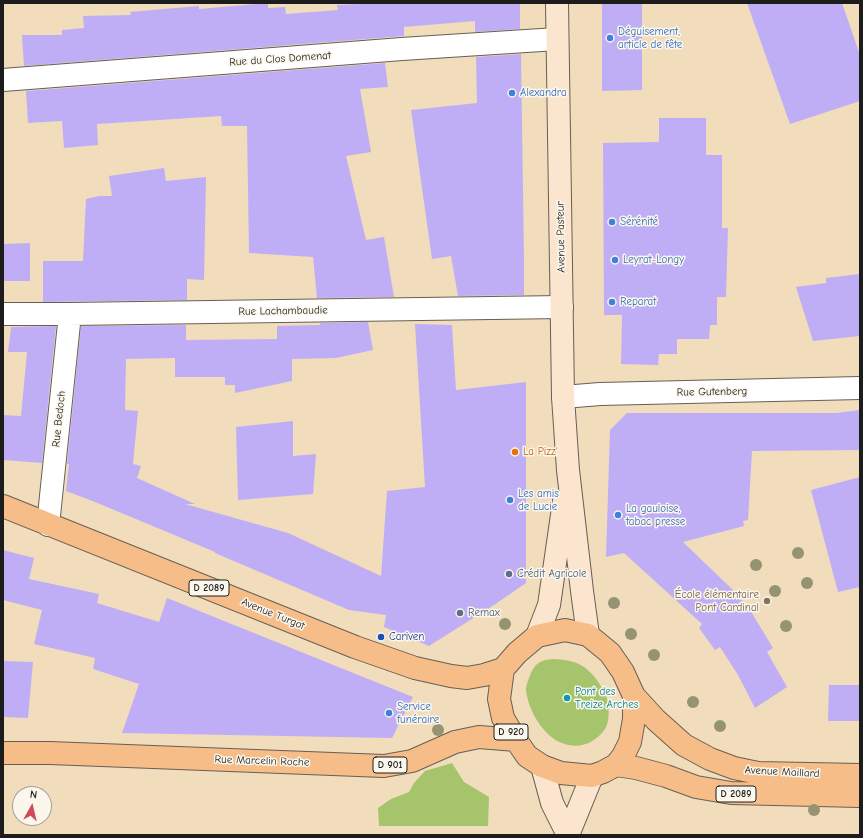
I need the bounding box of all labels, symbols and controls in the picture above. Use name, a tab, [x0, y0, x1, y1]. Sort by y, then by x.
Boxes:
place label: Déguisement, article de fête	[618, 25, 682, 51]
marker: Déguisement, article de fête	[605, 33, 615, 43]
street label: Rue du Clos Domenat	[229, 49, 331, 69]
place label: Alexandra	[520, 86, 567, 100]
marker: Alexandra	[507, 88, 517, 98]
street label: Avenue Pasteur	[554, 201, 568, 273]
place label: Sérénité	[620, 215, 658, 229]
marker: Sérénité	[607, 217, 617, 227]
place label: Leyrat-Longy	[623, 253, 684, 267]
marker: Leyrat-Longy	[610, 255, 620, 265]
place label: Reparat	[620, 295, 656, 309]
marker: Reparat	[607, 297, 617, 307]
street label: Rue Lachambaudie	[238, 304, 328, 318]
street label: Rue Gutenberg	[677, 385, 747, 399]
street label: Rue Bedoch	[49, 390, 69, 448]
place label: La Pizz'	[523, 445, 558, 459]
marker: La Pizz'	[510, 447, 520, 457]
place label: Les amis de Lucie	[518, 487, 559, 513]
marker: Les amis de Lucie	[505, 495, 515, 505]
place label: La gauloise, tabac presse	[626, 502, 685, 528]
marker: La gauloise, tabac presse	[613, 510, 623, 520]
place label: Crédit Agricole	[517, 567, 587, 581]
marker: Crédit Agricole	[504, 569, 514, 579]
road number: D 2089	[189, 580, 229, 596]
place label: École élémentaire Pont Cardinal	[675, 588, 759, 614]
street label: Avenue Turgot	[239, 595, 307, 633]
marker: École élémentaire Pont Cardinal	[762, 596, 772, 606]
place label: Remax	[468, 606, 500, 620]
marker: Remax	[455, 608, 465, 618]
place label: Cariven	[389, 630, 424, 644]
marker: Cariven	[376, 632, 386, 642]
place label: Pont des Treize Arches	[575, 685, 638, 711]
marker: Pont des Treize Arches	[562, 693, 572, 703]
place label: Service funéraire	[397, 700, 439, 726]
marker: Service funéraire	[384, 708, 394, 718]
road number: D 920	[494, 724, 528, 740]
street label: Rue Marcelin Roche	[214, 753, 310, 769]
road number: D 901	[373, 757, 407, 773]
street label: Avenue Maillard	[744, 763, 820, 781]
north arrow	[12, 786, 52, 826]
road number: D 2089	[716, 786, 756, 802]
text: N	[29, 788, 38, 802]

